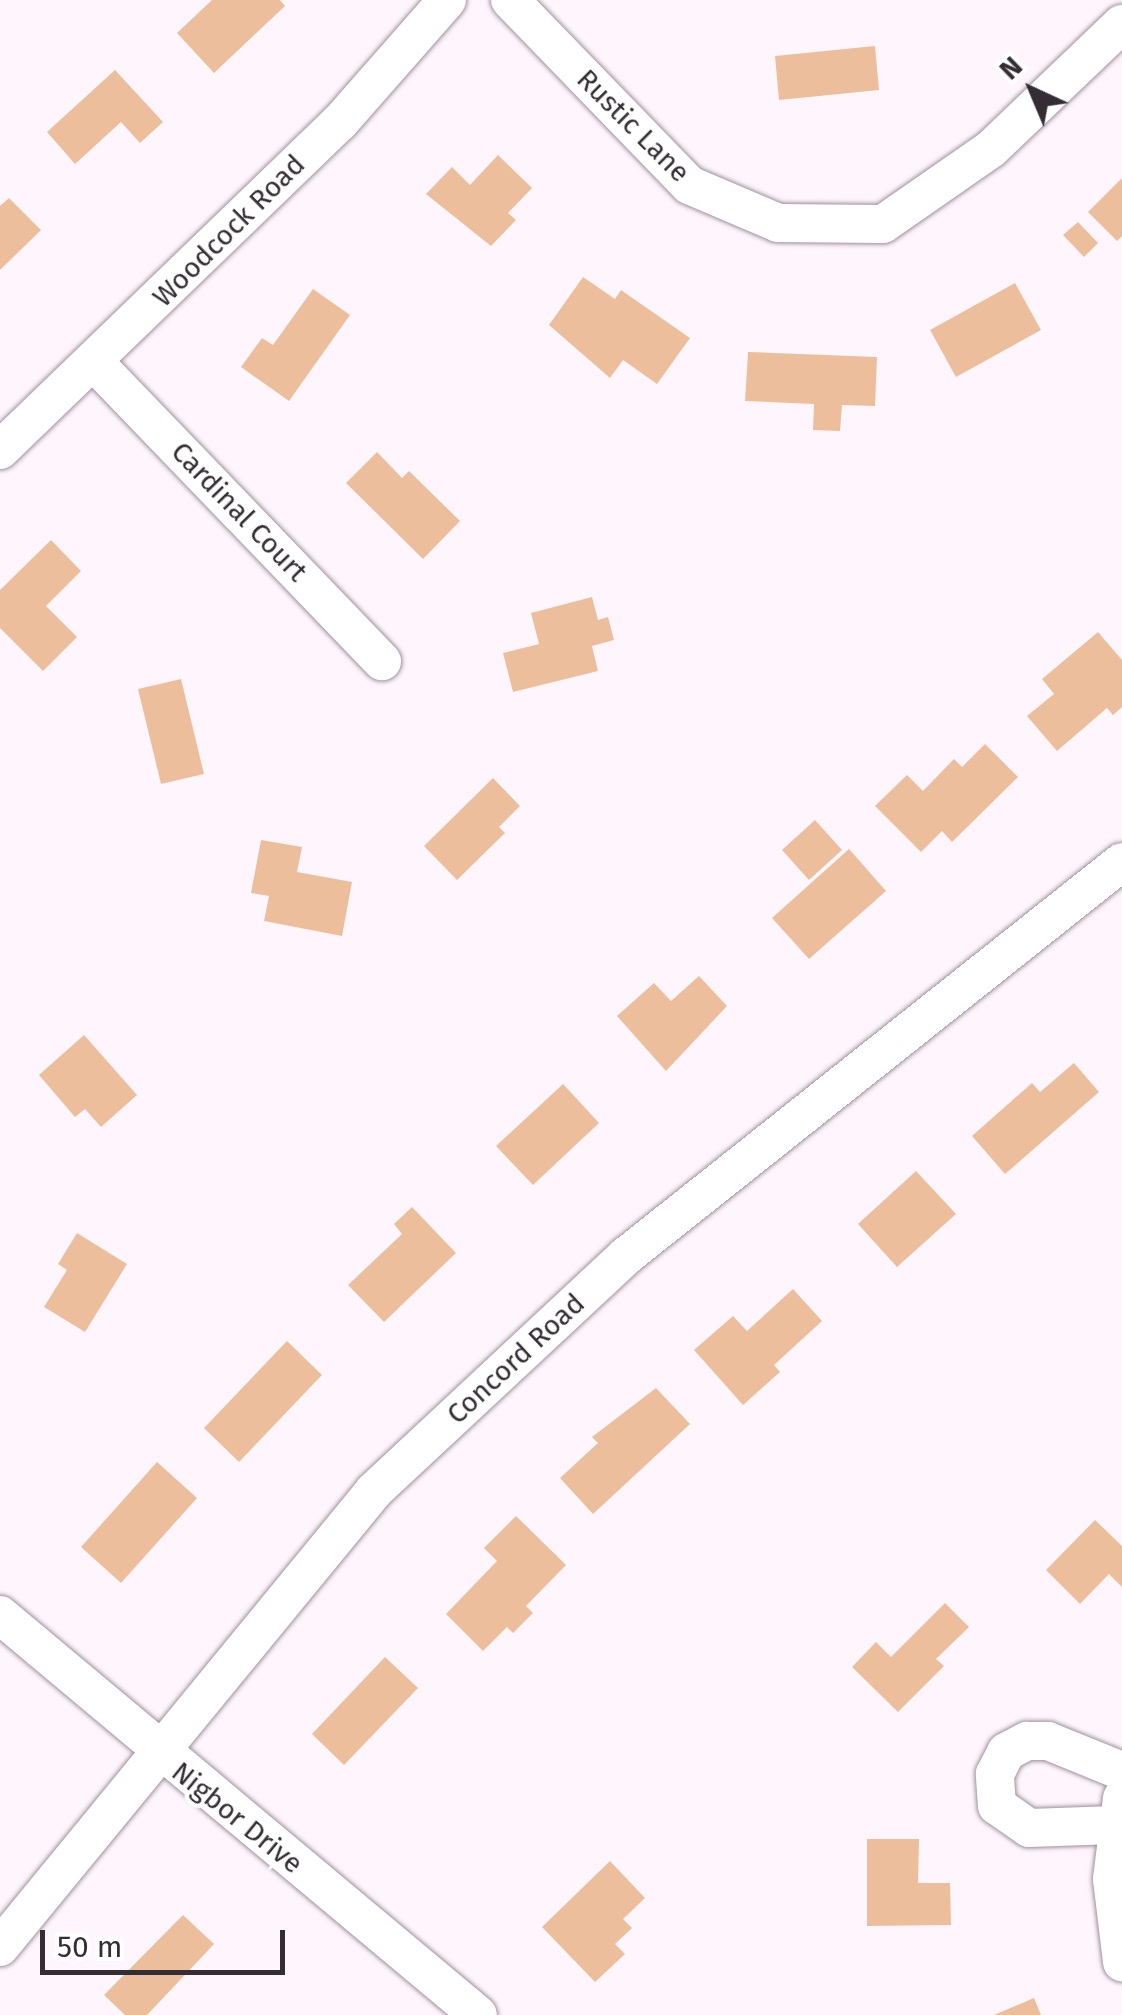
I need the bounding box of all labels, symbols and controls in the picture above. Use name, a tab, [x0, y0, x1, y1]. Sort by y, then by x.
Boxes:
north arrow	[982, 40, 1082, 140]
text: N	[993, 50, 1029, 86]
street label: Rustic Lane	[570, 63, 696, 189]
street label: Woodcock Road	[146, 148, 312, 314]
street label: Cardinal Court	[164, 435, 314, 589]
street label: Concord Road	[440, 1287, 592, 1431]
street label: Nigbor Drive	[165, 1755, 309, 1881]
scale bar	[45, 1910, 290, 1972]
text: 50 m	[57, 1929, 122, 1965]

